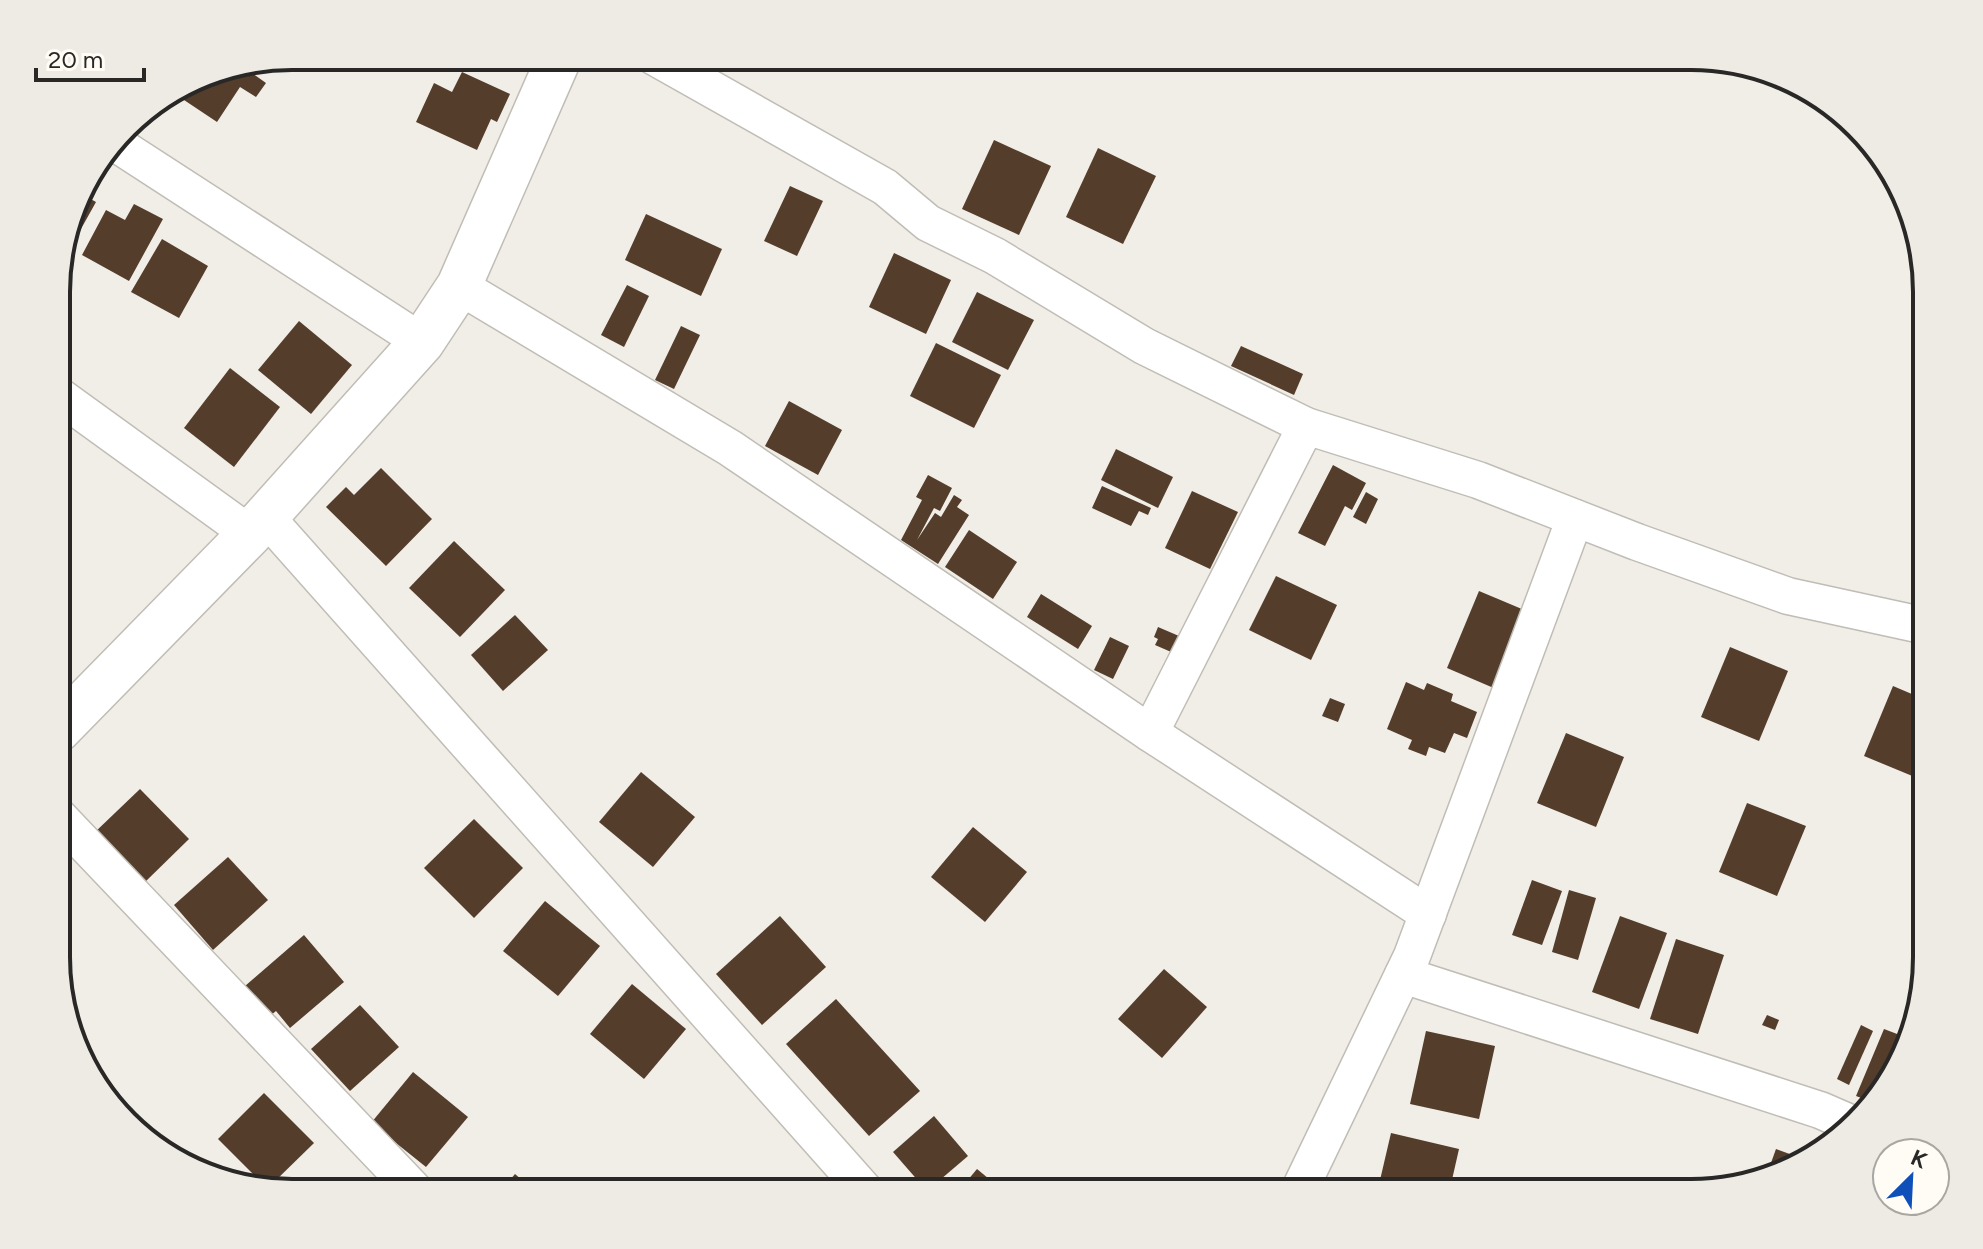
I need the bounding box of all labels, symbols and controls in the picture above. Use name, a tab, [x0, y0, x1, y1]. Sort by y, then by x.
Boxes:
scale bar	[36, 32, 144, 82]
text: 20 m	[48, 45, 103, 74]
north arrow	[1871, 1137, 1951, 1217]
text: K	[1907, 1144, 1931, 1175]

